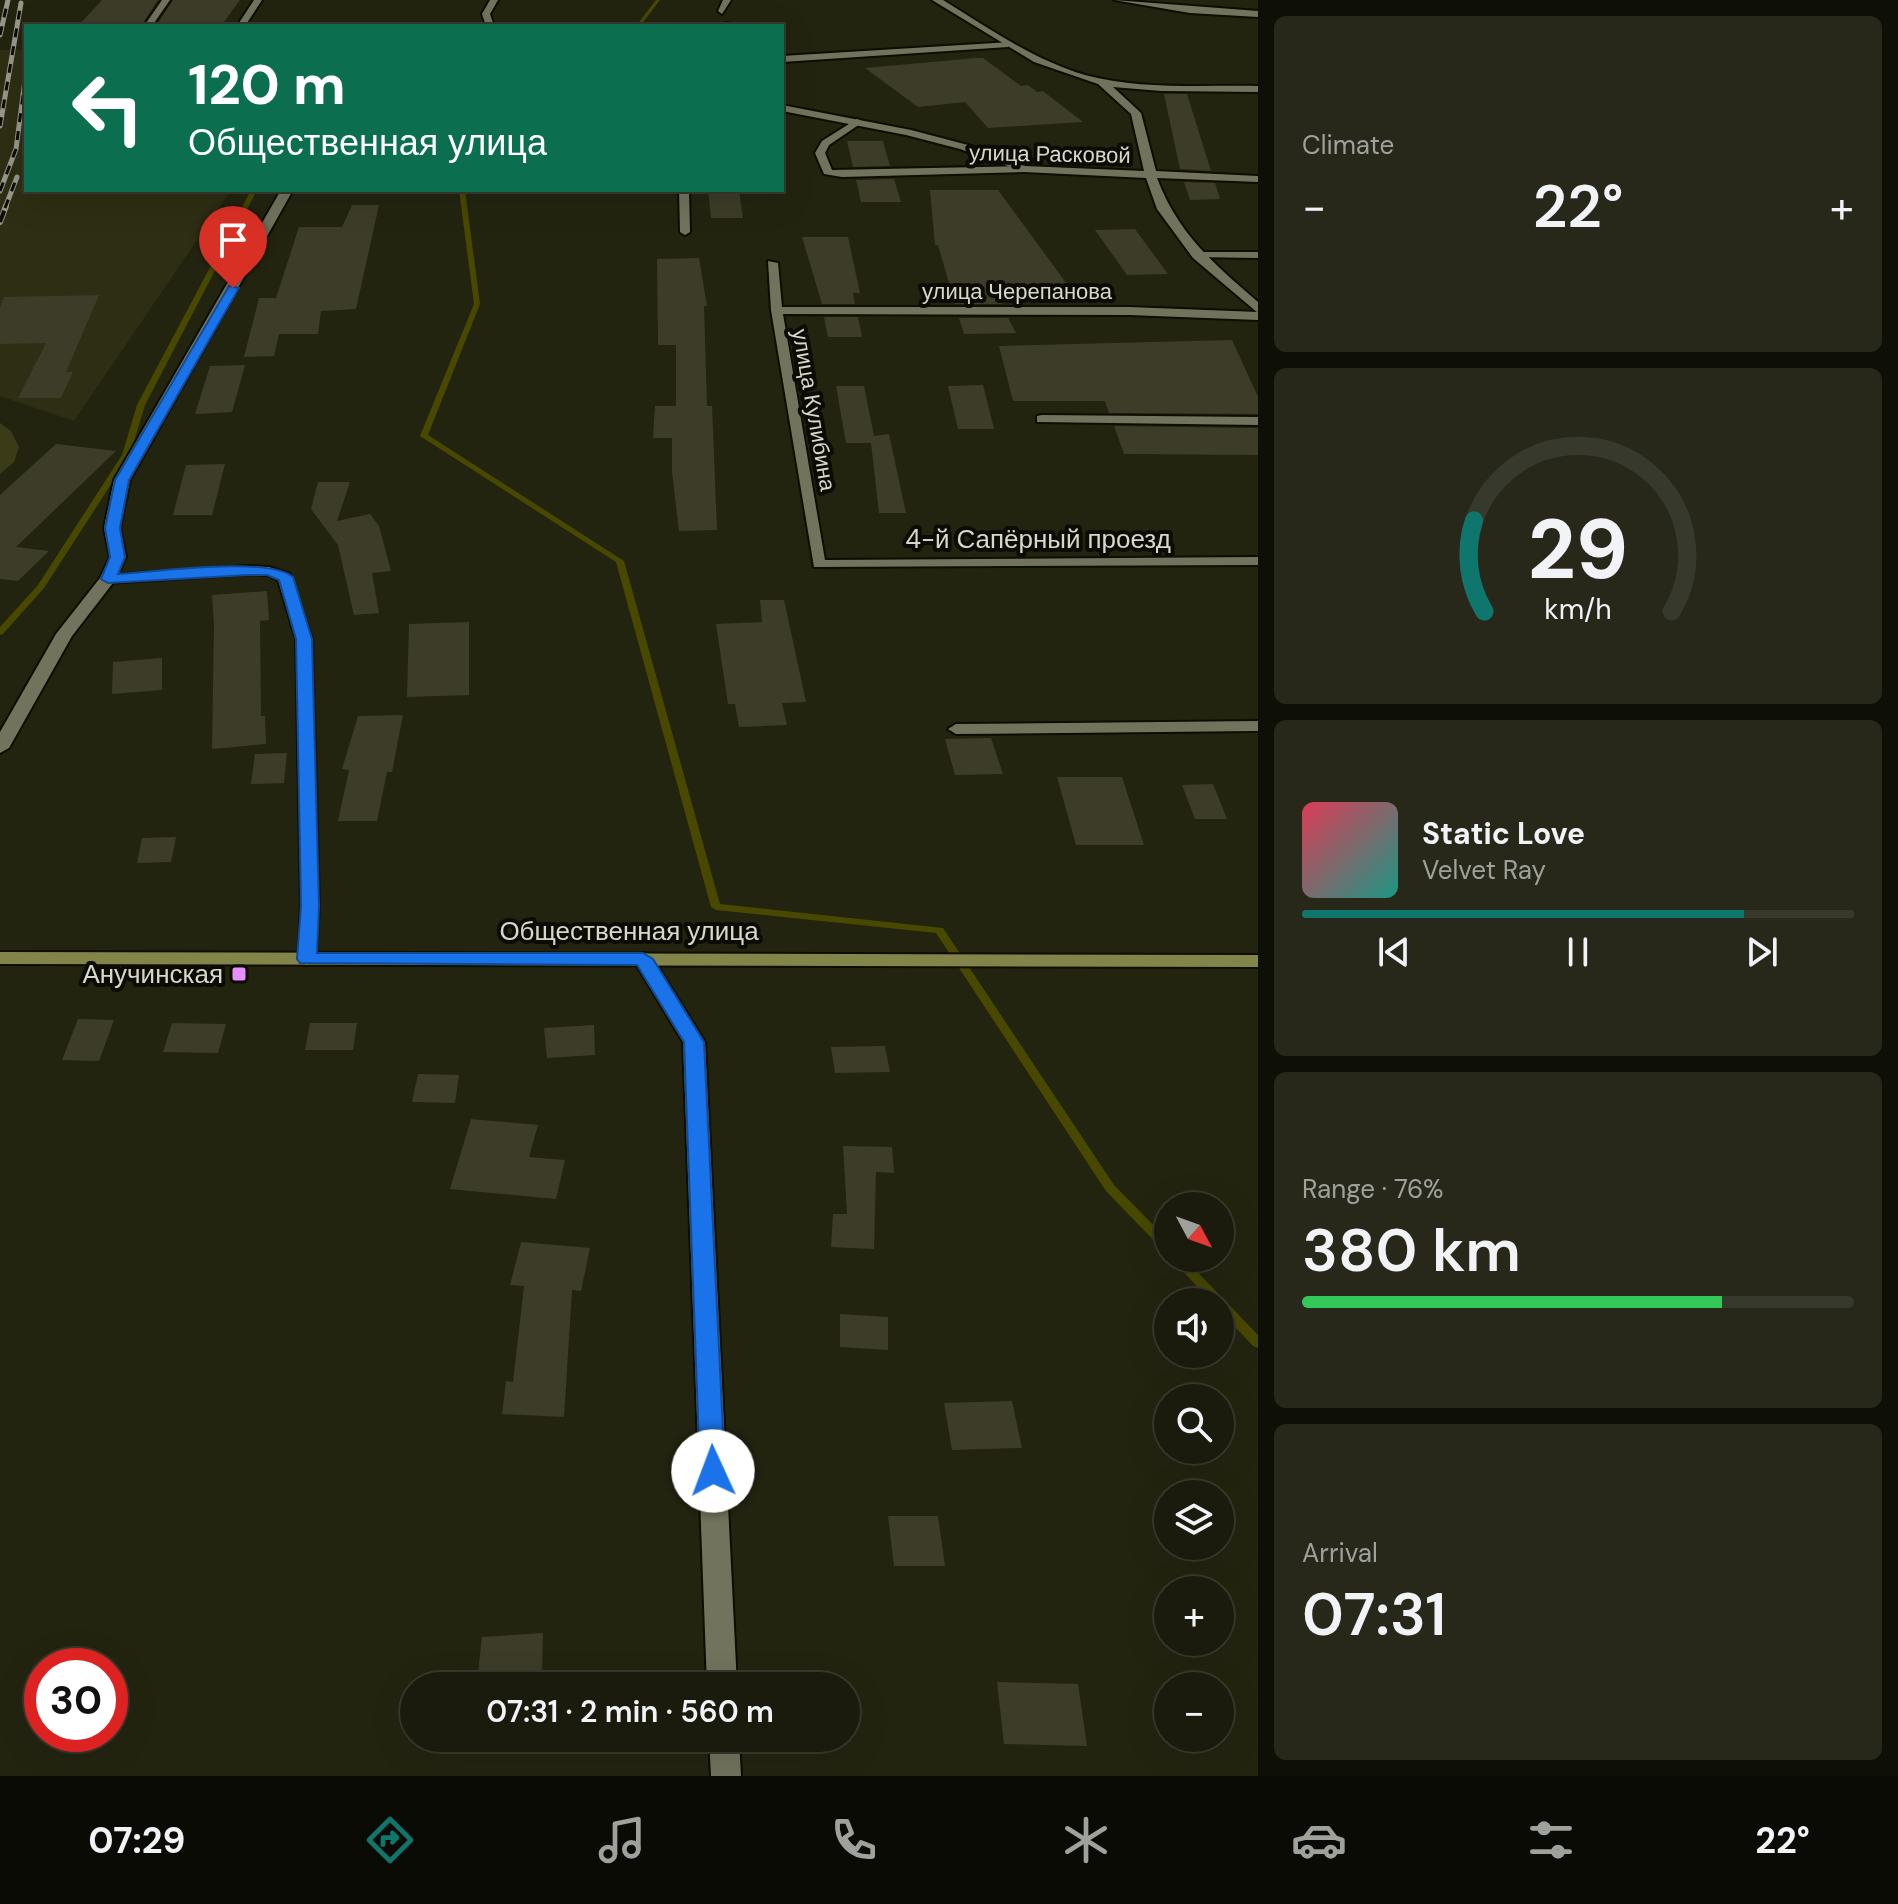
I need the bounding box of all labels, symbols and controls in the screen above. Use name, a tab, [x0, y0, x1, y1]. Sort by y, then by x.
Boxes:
text: 120 m	[188, 48, 346, 121]
icon: left	[56, 56, 160, 160]
text: Общественная улица	[188, 119, 547, 166]
text: Climate	[1302, 128, 1394, 162]
street label: улица Расковой	[969, 138, 1131, 170]
text: 22°	[1533, 167, 1623, 246]
text: −	[1302, 178, 1326, 236]
text: +	[1830, 178, 1854, 236]
pin	[199, 206, 267, 288]
icon: arrive	[211, 218, 255, 262]
street label: улица Черепанова	[922, 277, 1113, 306]
street label: улица Кулибина	[785, 327, 843, 494]
text: 29	[1528, 495, 1628, 604]
street label: 4-й Сапёрный проезд	[905, 522, 1171, 556]
text: km/h	[1544, 591, 1612, 628]
text: Static Love	[1422, 814, 1585, 853]
text: Velvet Ray	[1422, 853, 1546, 887]
street label: Общественная улица	[499, 914, 759, 948]
icon: previous	[1372, 930, 1416, 974]
icon: pause	[1556, 930, 1600, 974]
icon: next	[1740, 930, 1784, 974]
place label: Анучинская	[82, 957, 223, 991]
marker: Анучинская	[230, 965, 248, 983]
text: Range · 76%	[1302, 1172, 1443, 1206]
north arrow	[1154, 1192, 1234, 1272]
map controls	[1154, 1192, 1234, 1752]
text: 380 km	[1302, 1211, 1521, 1290]
button: sound	[1154, 1288, 1234, 1368]
button: search	[1154, 1384, 1234, 1464]
position arrow	[671, 1429, 755, 1513]
button: layers	[1154, 1480, 1234, 1560]
text: Arrival	[1302, 1536, 1378, 1570]
text: 07:31	[1302, 1575, 1446, 1654]
button: +	[1154, 1576, 1234, 1656]
speed limit sign: 30	[24, 1648, 128, 1752]
button: −	[1154, 1672, 1234, 1752]
text: 07:31 · 2 min · 560 m	[486, 1692, 774, 1731]
icon: directions	[362, 1812, 418, 1868]
icon: music	[594, 1812, 650, 1868]
icon: phone	[826, 1812, 882, 1868]
icon: climate	[1058, 1812, 1114, 1868]
icon: car	[1291, 1812, 1347, 1868]
icon: filters	[1523, 1812, 1579, 1868]
text: 07:29	[88, 1817, 185, 1864]
text: 22°	[1755, 1817, 1810, 1864]

